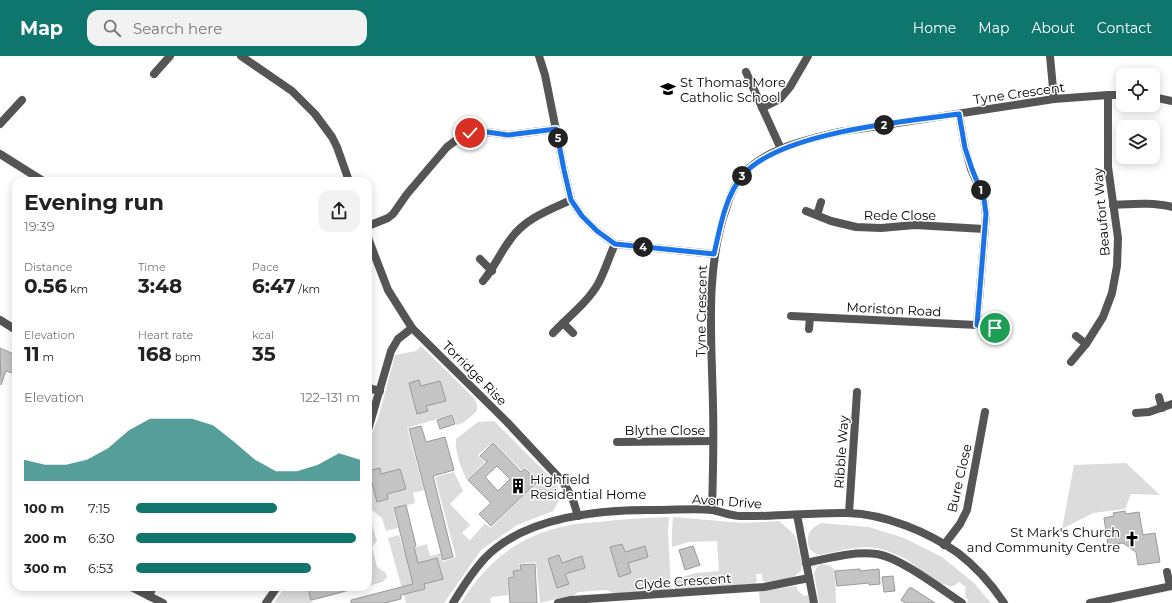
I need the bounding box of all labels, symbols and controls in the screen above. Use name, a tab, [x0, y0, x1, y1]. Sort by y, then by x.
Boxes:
search box	[87, 10, 367, 46]
text: Map	[20, 17, 63, 40]
icon: search	[101, 17, 123, 39]
text: Search here	[133, 19, 222, 38]
text: Home	[913, 19, 956, 37]
text: Map	[978, 19, 1009, 37]
text: About	[1031, 19, 1075, 37]
text: Contact	[1097, 19, 1152, 37]
map controls	[1116, 68, 1160, 164]
button: locate	[1116, 68, 1160, 112]
place label: St Thomas More Catholic School	[680, 74, 786, 105]
street label: Tyne Crescent	[972, 79, 1066, 107]
school or university icon: St Thomas More Catholic School	[659, 80, 677, 98]
pin: 2	[874, 115, 894, 135]
pin	[453, 116, 487, 150]
text: 2	[881, 118, 887, 132]
button: layers	[1116, 120, 1160, 164]
icon: check	[459, 122, 481, 144]
pin: 5	[548, 128, 568, 148]
text: 5	[555, 131, 561, 145]
pin: 3	[732, 166, 752, 186]
street label: Beaufort Way	[1089, 166, 1113, 257]
text: 3	[739, 169, 745, 183]
pin: 1	[971, 180, 991, 200]
text: 1	[979, 183, 983, 197]
text: Evening run	[24, 189, 164, 216]
button: share	[318, 190, 360, 232]
street label: Rede Close	[864, 207, 936, 223]
text: 19:39	[24, 218, 55, 234]
pin: 4	[633, 237, 653, 257]
text: 4	[639, 240, 647, 254]
text: Distance	[24, 260, 72, 274]
text: Time	[138, 260, 166, 274]
text: Pace	[252, 260, 279, 274]
street label: Tyne Crescent	[692, 265, 710, 357]
text: 0.56	[24, 274, 67, 298]
text: 3:48	[138, 274, 182, 298]
text: 6:47	[252, 274, 295, 298]
text: km	[67, 282, 88, 296]
text: /km	[295, 282, 320, 296]
street label: Moriston Road	[846, 299, 942, 319]
pin	[978, 311, 1012, 345]
icon: arrive	[984, 317, 1006, 339]
text: Elevation	[24, 328, 75, 342]
text: Heart rate	[138, 328, 193, 342]
text: kcal	[252, 328, 274, 342]
street label: Torridge Rise	[439, 337, 511, 409]
text: 11	[24, 342, 40, 366]
text: 168	[138, 342, 172, 366]
text: 35	[252, 342, 276, 366]
text: m	[40, 350, 54, 364]
text: bpm	[172, 350, 201, 364]
text: Elevation	[24, 389, 84, 405]
text: 122–131 m	[300, 389, 360, 405]
street label: Ribble Way	[830, 414, 852, 489]
street label: Blythe Close	[625, 422, 706, 438]
street label: Bure Close	[943, 442, 975, 514]
place label: Highfield Residential Home	[530, 471, 646, 502]
building icon: Highfield Residential Home	[509, 477, 527, 495]
street label: Avon Drive	[691, 491, 763, 511]
text: 100 m	[24, 500, 64, 516]
text: 7:15	[88, 500, 110, 516]
place label: St Mark's Church and Community Centre	[967, 524, 1120, 555]
text: 200 m	[24, 530, 67, 546]
text: 6:30	[88, 530, 115, 546]
church icon: St Mark's Church and Community Centre	[1123, 530, 1141, 548]
text: 300 m	[24, 560, 67, 576]
text: 6:53	[88, 560, 113, 576]
street label: Clyde Crescent	[634, 570, 732, 592]

